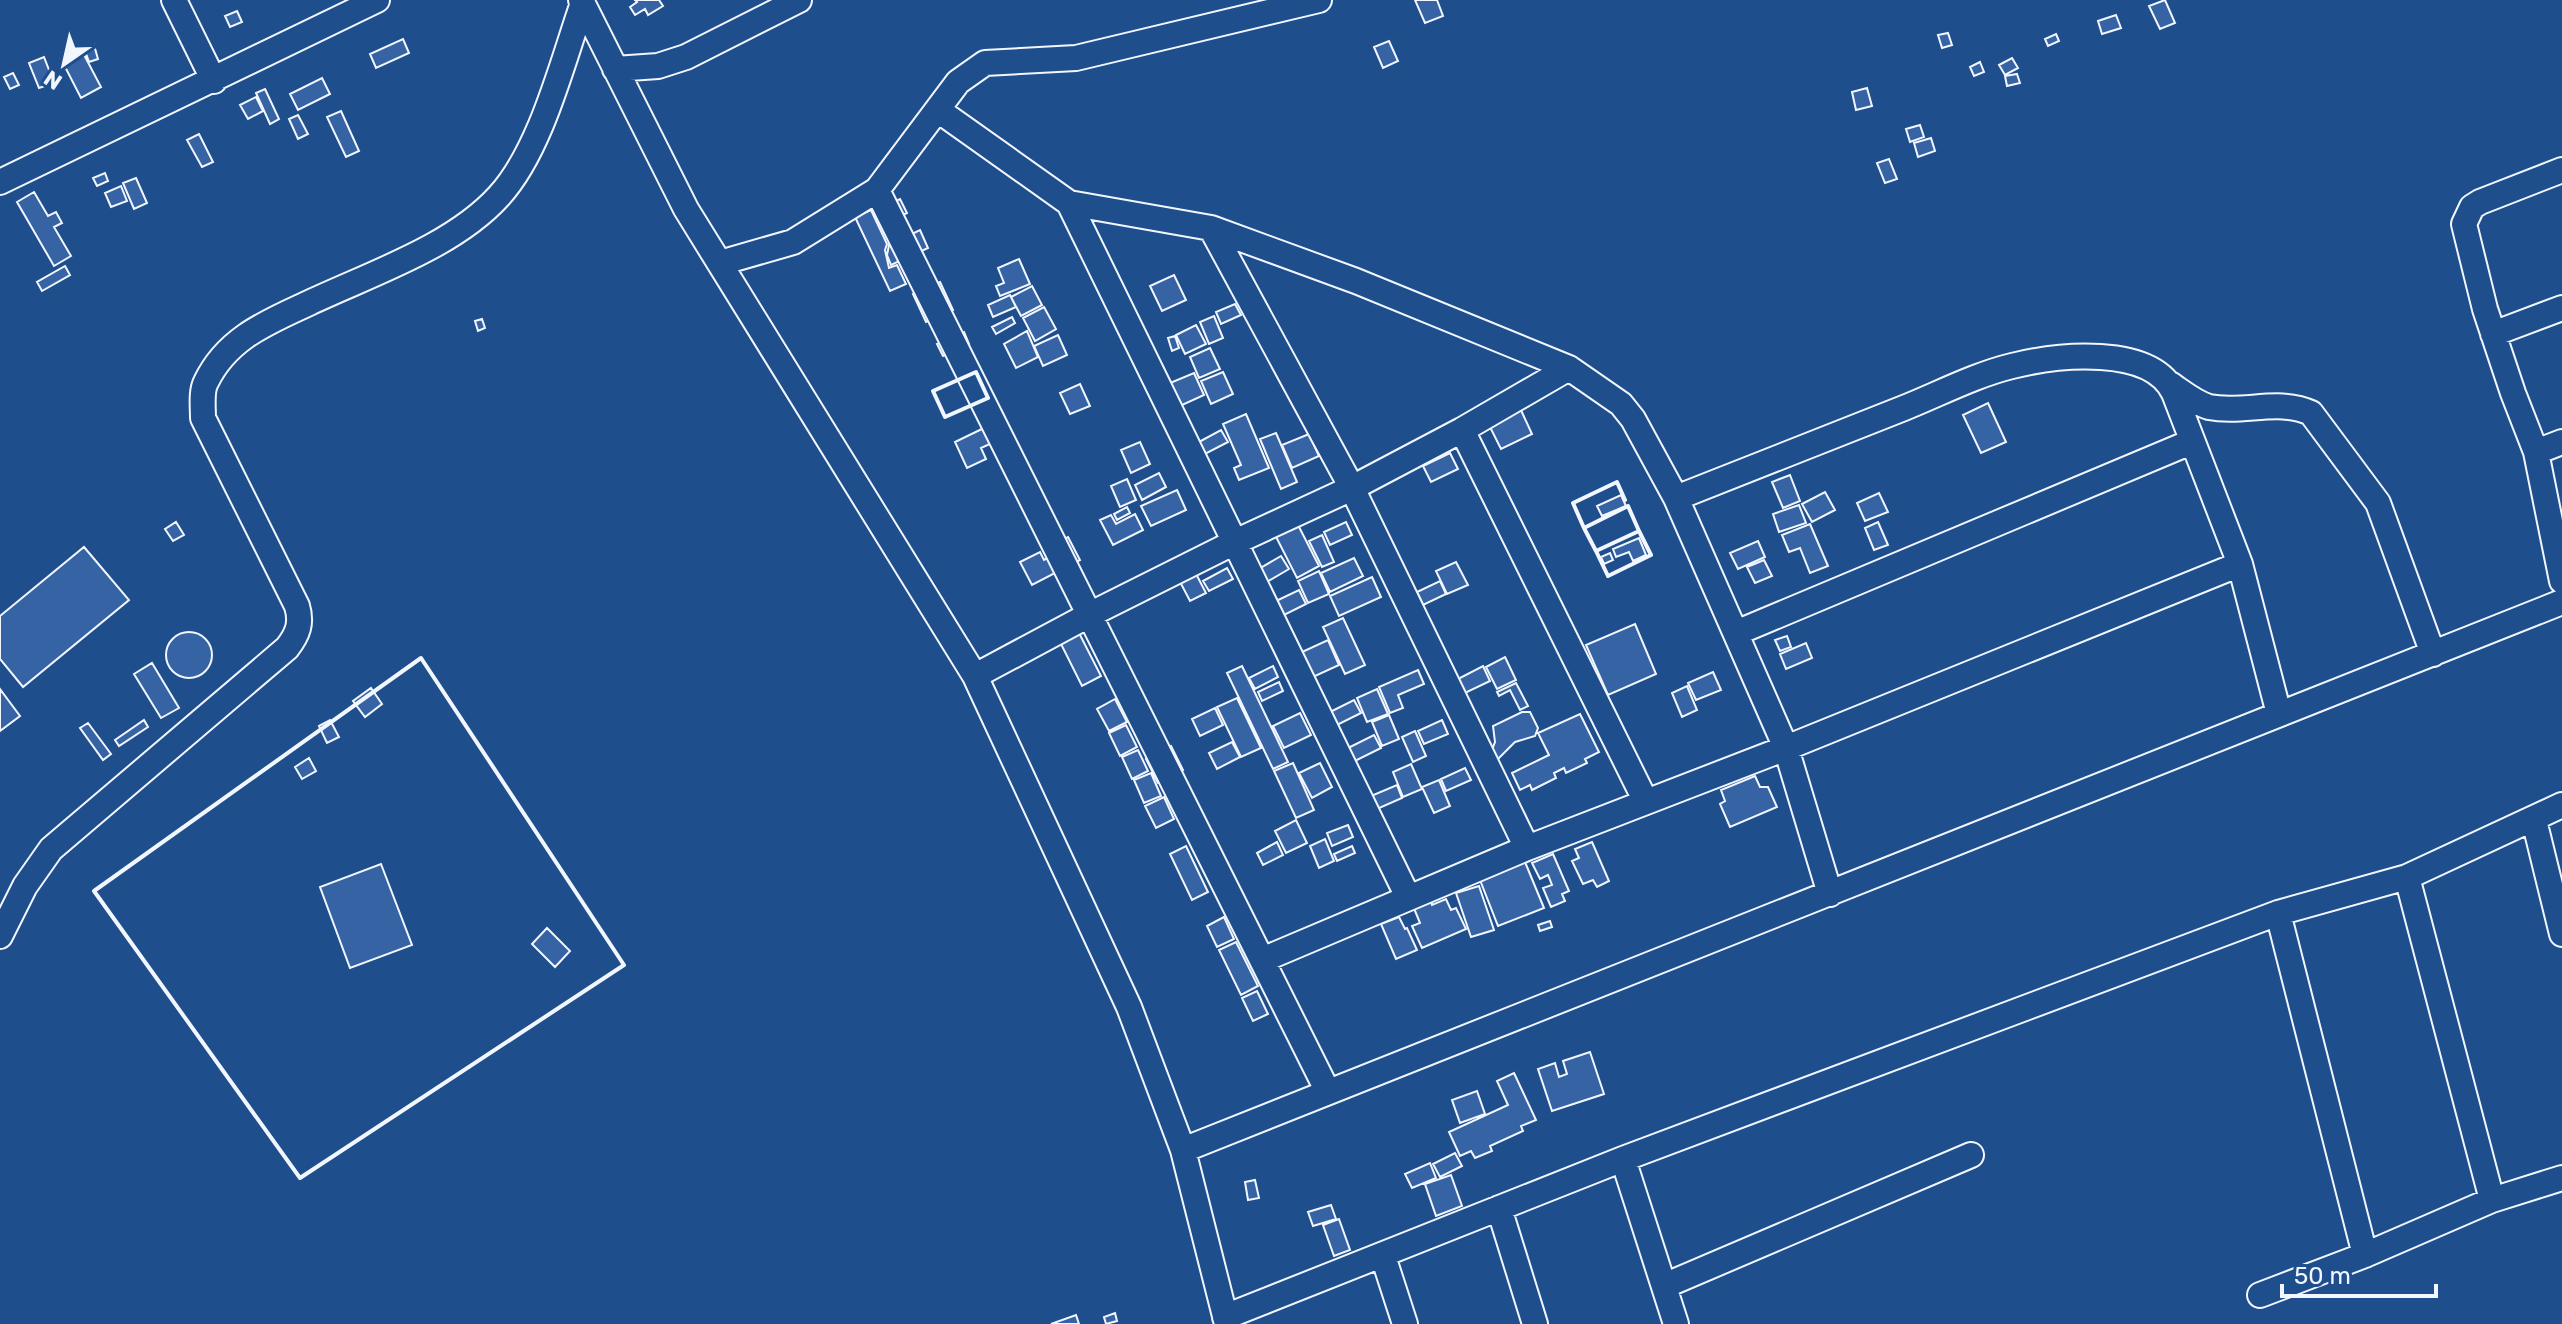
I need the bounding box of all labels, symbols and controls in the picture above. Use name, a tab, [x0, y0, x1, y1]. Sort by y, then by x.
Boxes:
north arrow	[24, 24, 104, 104]
text: N	[39, 65, 67, 96]
scale bar	[2282, 1248, 2436, 1298]
text: 50 m	[2294, 1262, 2351, 1290]

